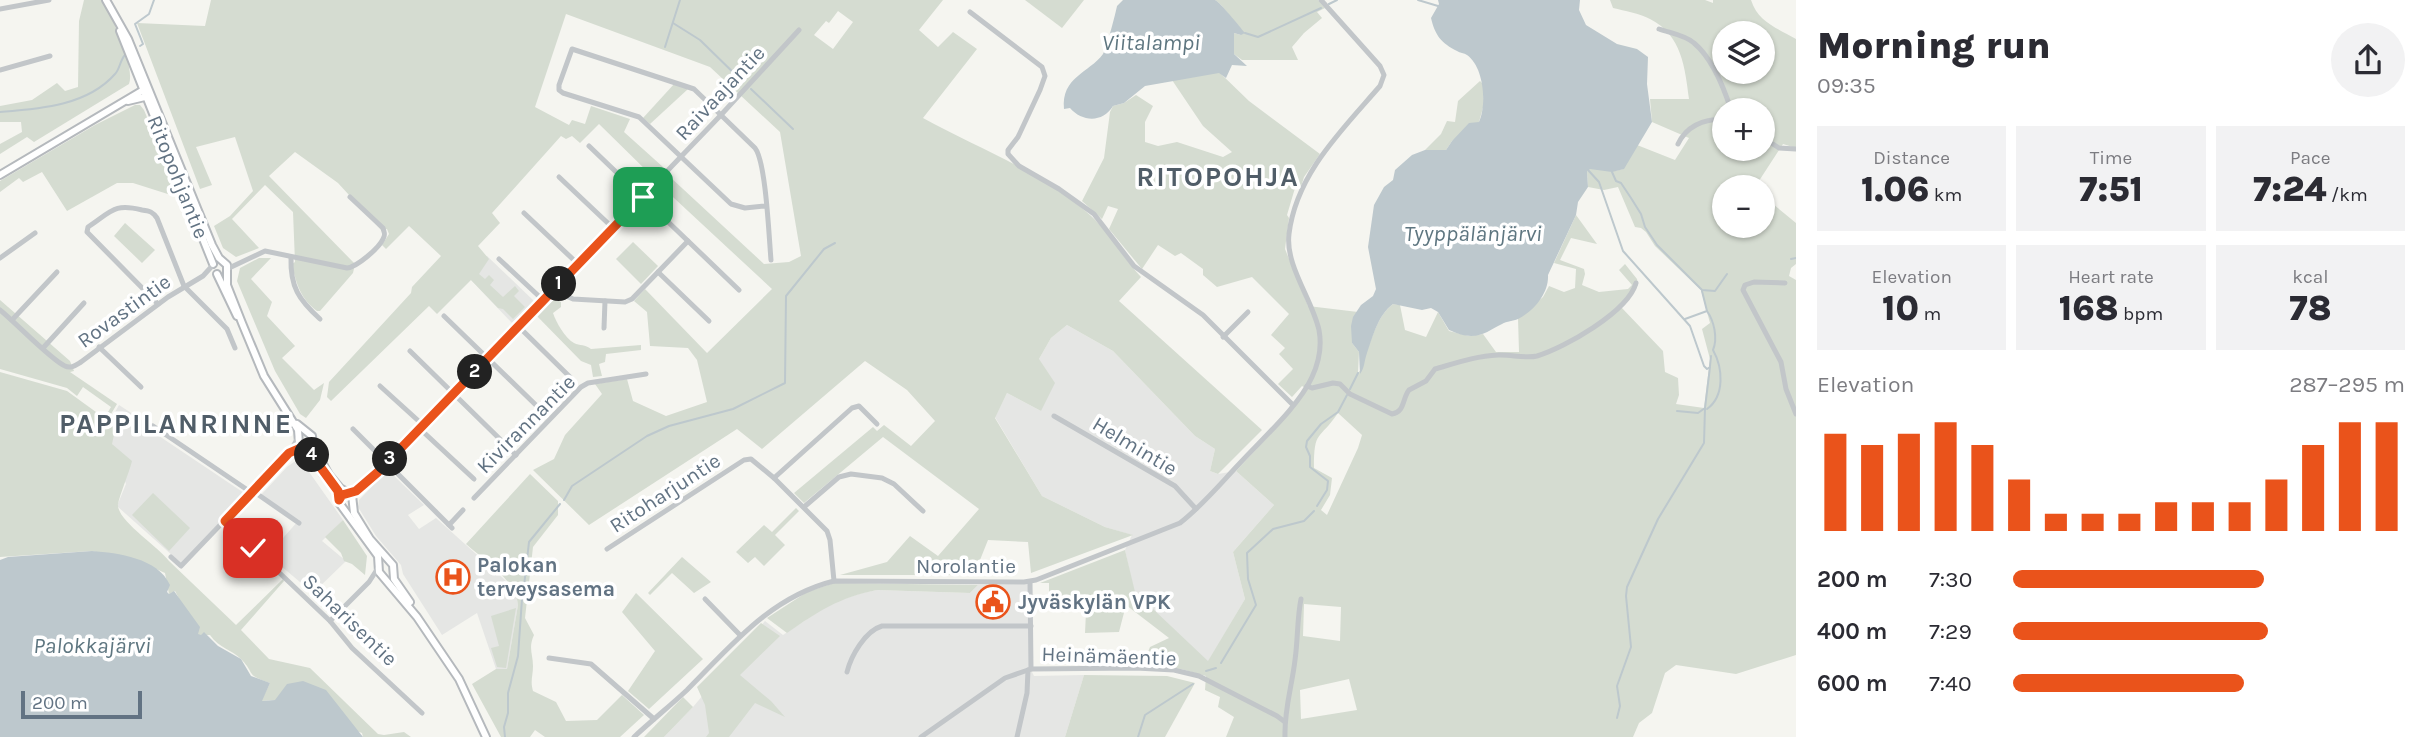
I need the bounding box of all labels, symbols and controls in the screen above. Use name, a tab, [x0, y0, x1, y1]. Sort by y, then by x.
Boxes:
map controls	[1712, 21, 1775, 238]
button: layers	[1712, 21, 1775, 84]
text: Morning run	[1817, 23, 2051, 68]
button: share	[2331, 23, 2405, 97]
water label: Viitalampi	[1102, 29, 1200, 56]
street label: Raivaajantie	[670, 41, 770, 145]
text: 09:35	[1817, 72, 1876, 99]
button: +	[1712, 98, 1775, 161]
street label: Ritopohjantie	[142, 112, 214, 242]
text: Distance	[1873, 147, 1950, 169]
text: Time	[2090, 147, 2132, 169]
text: Pace	[2290, 147, 2331, 169]
district label: RITOPOHJA	[1136, 160, 1300, 193]
pin	[613, 167, 673, 227]
text: 1.06	[1861, 169, 1929, 210]
text: 7:51	[2079, 169, 2143, 210]
text: 7:24	[2253, 169, 2327, 210]
button: −	[1712, 175, 1775, 238]
icon: arrive	[624, 178, 662, 216]
text: km	[1929, 184, 1962, 206]
text: /km	[2327, 184, 2368, 206]
water label: Tyyppälänjärvi	[1404, 220, 1542, 247]
pin: 1	[542, 266, 576, 302]
text: Elevation	[1871, 266, 1952, 288]
text: Heart rate	[2068, 266, 2154, 288]
text: kcal	[2292, 266, 2328, 288]
street label: Rovastintie	[73, 269, 175, 353]
text: 1	[555, 272, 562, 294]
text: 10	[1882, 288, 1919, 329]
text: 168	[2059, 288, 2119, 329]
text: 78	[2289, 288, 2331, 329]
text: m	[1919, 303, 1941, 325]
text: bpm	[2119, 303, 2163, 325]
pin: 2	[458, 354, 492, 390]
text: 2	[469, 360, 480, 382]
street label: Kivirannantie	[472, 370, 580, 478]
text: Elevation	[1817, 371, 1914, 398]
text: 287–295 m	[2289, 371, 2405, 398]
district label: PAPPILANRINNE	[59, 407, 293, 440]
street label: Helmintie	[1088, 411, 1182, 481]
pin: 4	[294, 438, 330, 472]
pin: 3	[372, 442, 408, 476]
text: 4	[306, 443, 317, 465]
text: 3	[384, 447, 395, 469]
street label: Ritoharjuntie	[605, 448, 725, 538]
pin	[223, 518, 283, 578]
icon: check	[234, 529, 272, 567]
place label: Palokan terveysasema	[477, 553, 615, 601]
street label: Norolantie	[916, 554, 1016, 578]
hospital icon: Palokan terveysasema	[434, 558, 472, 596]
text: 200 m	[1817, 566, 1888, 593]
text: 7:30	[1929, 566, 1972, 593]
street label: Saharisentie	[298, 569, 402, 671]
public building icon: Jyväskylän VPK	[974, 583, 1012, 621]
place label: Jyväskylän VPK	[1018, 590, 1171, 614]
text: 400 m	[1817, 618, 1887, 645]
text: 7:29	[1929, 618, 1972, 645]
water label: Palokkajärvi	[33, 632, 151, 659]
street label: Heinämäentie	[1041, 642, 1177, 670]
text: 600 m	[1817, 670, 1888, 697]
text: 7:40	[1929, 670, 1972, 697]
scale bar	[21, 688, 142, 720]
text: 200 m	[32, 692, 88, 714]

